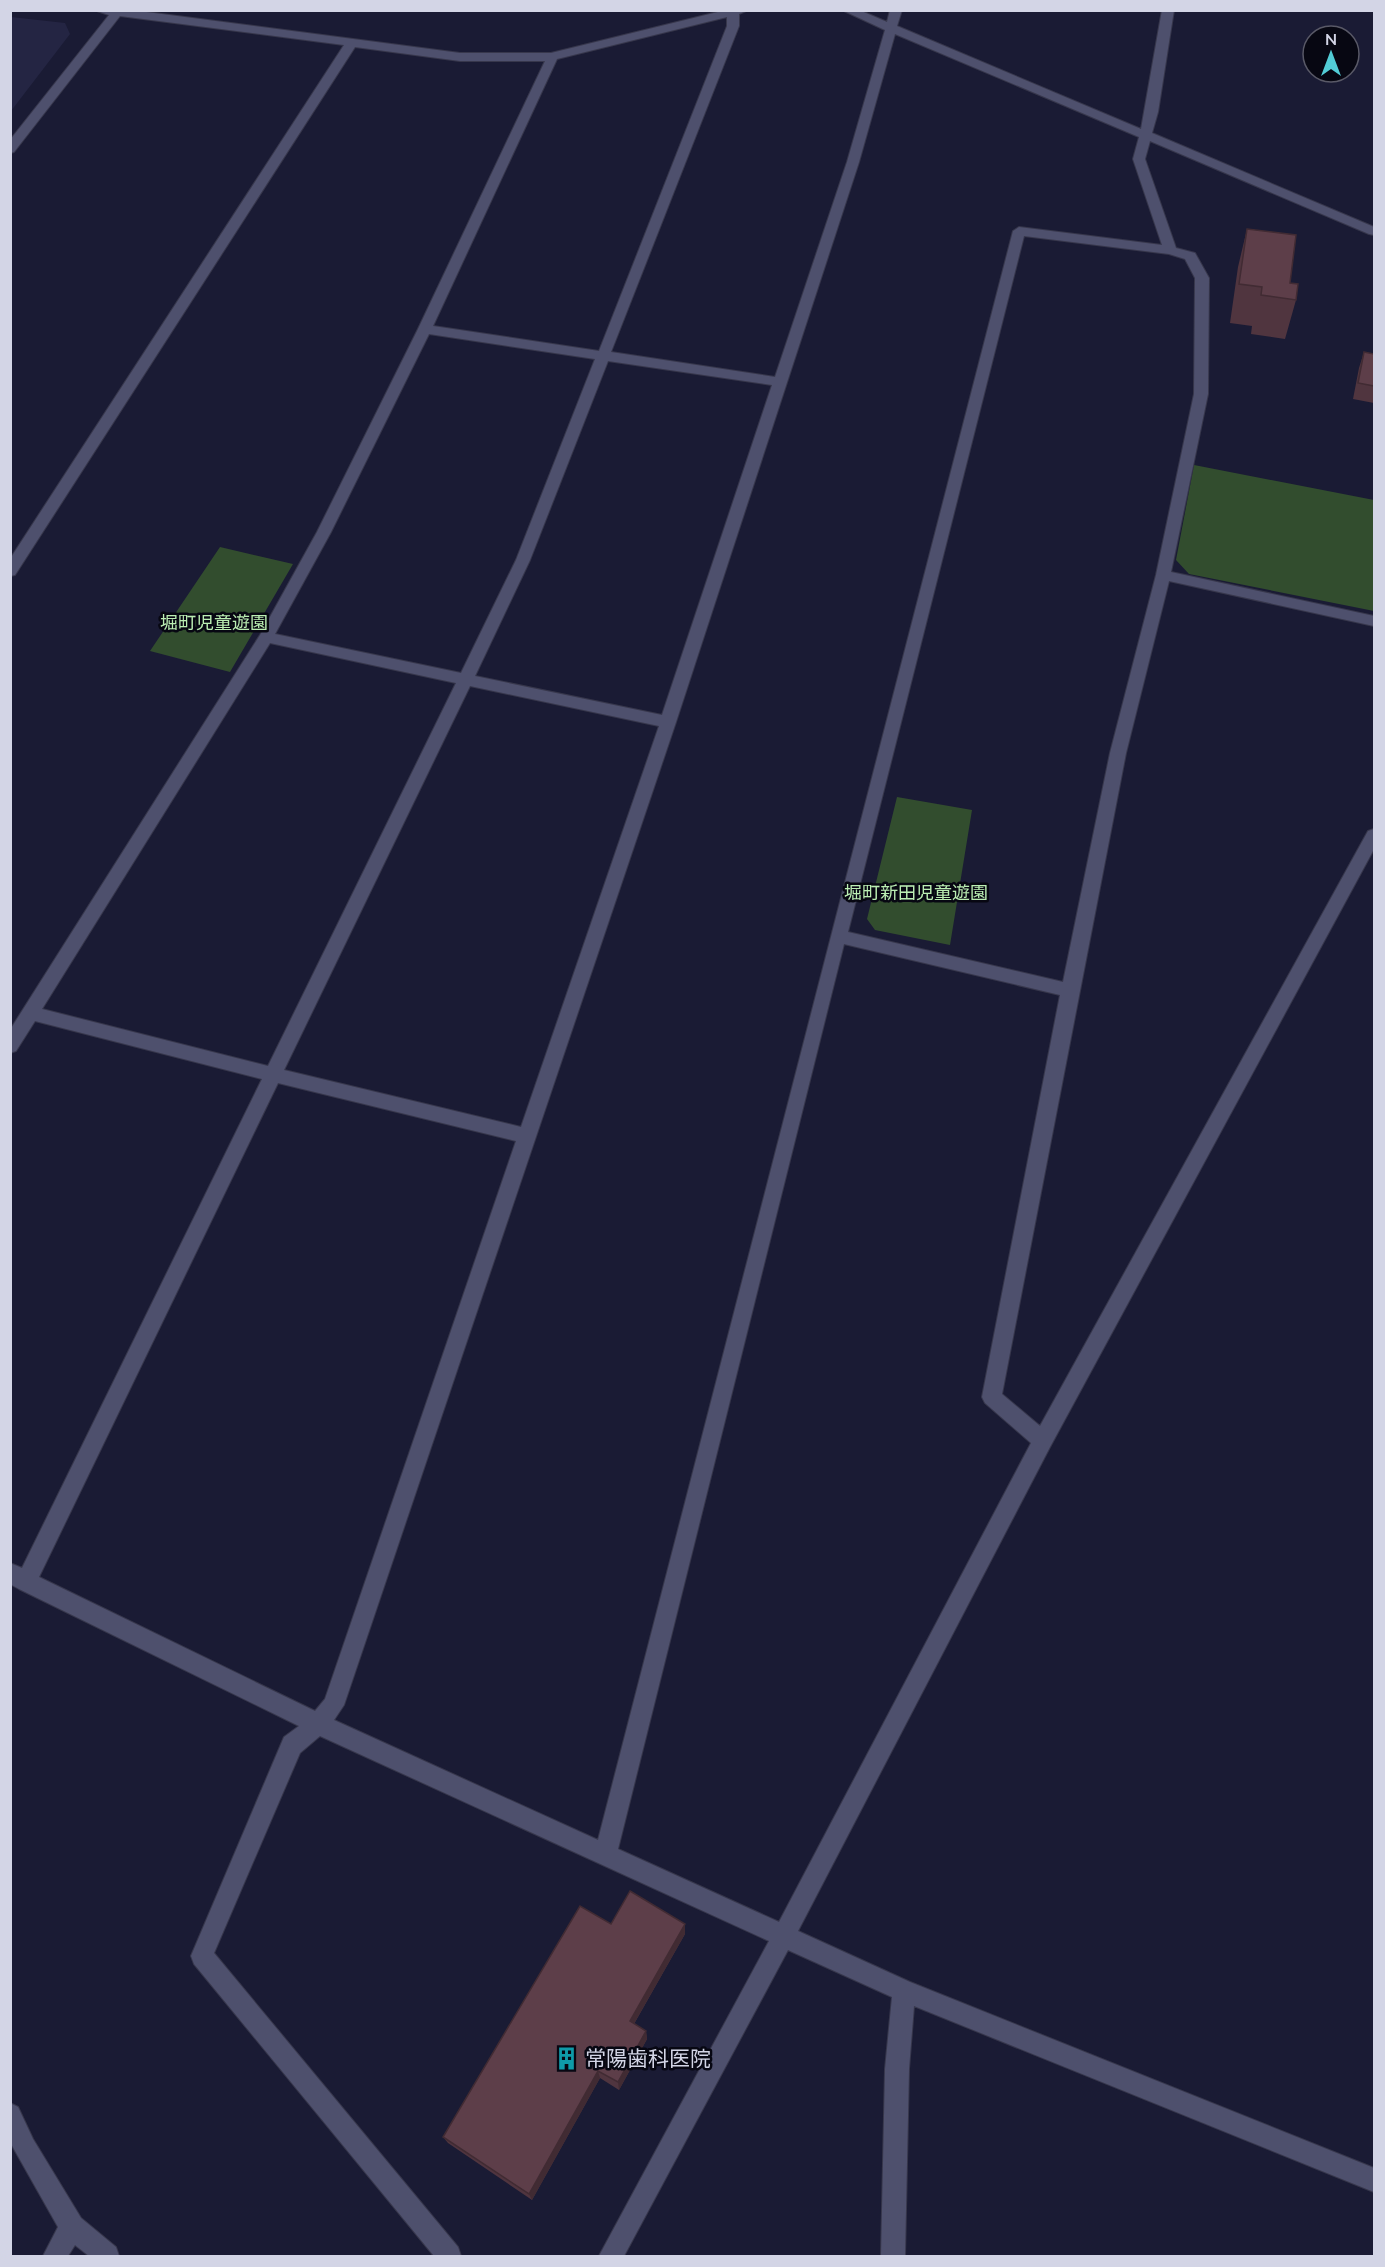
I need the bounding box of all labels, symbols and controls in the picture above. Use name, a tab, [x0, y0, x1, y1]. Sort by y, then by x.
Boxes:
north arrow	[1301, 24, 1361, 84]
text: N	[1325, 29, 1337, 49]
park label: 堀町児童遊園	[160, 611, 268, 634]
park label: 堀町新田児童遊園	[844, 881, 988, 904]
place label: 常陽歯科医院	[585, 2045, 711, 2071]
building icon: 常陽歯科医院	[554, 2046, 580, 2072]

